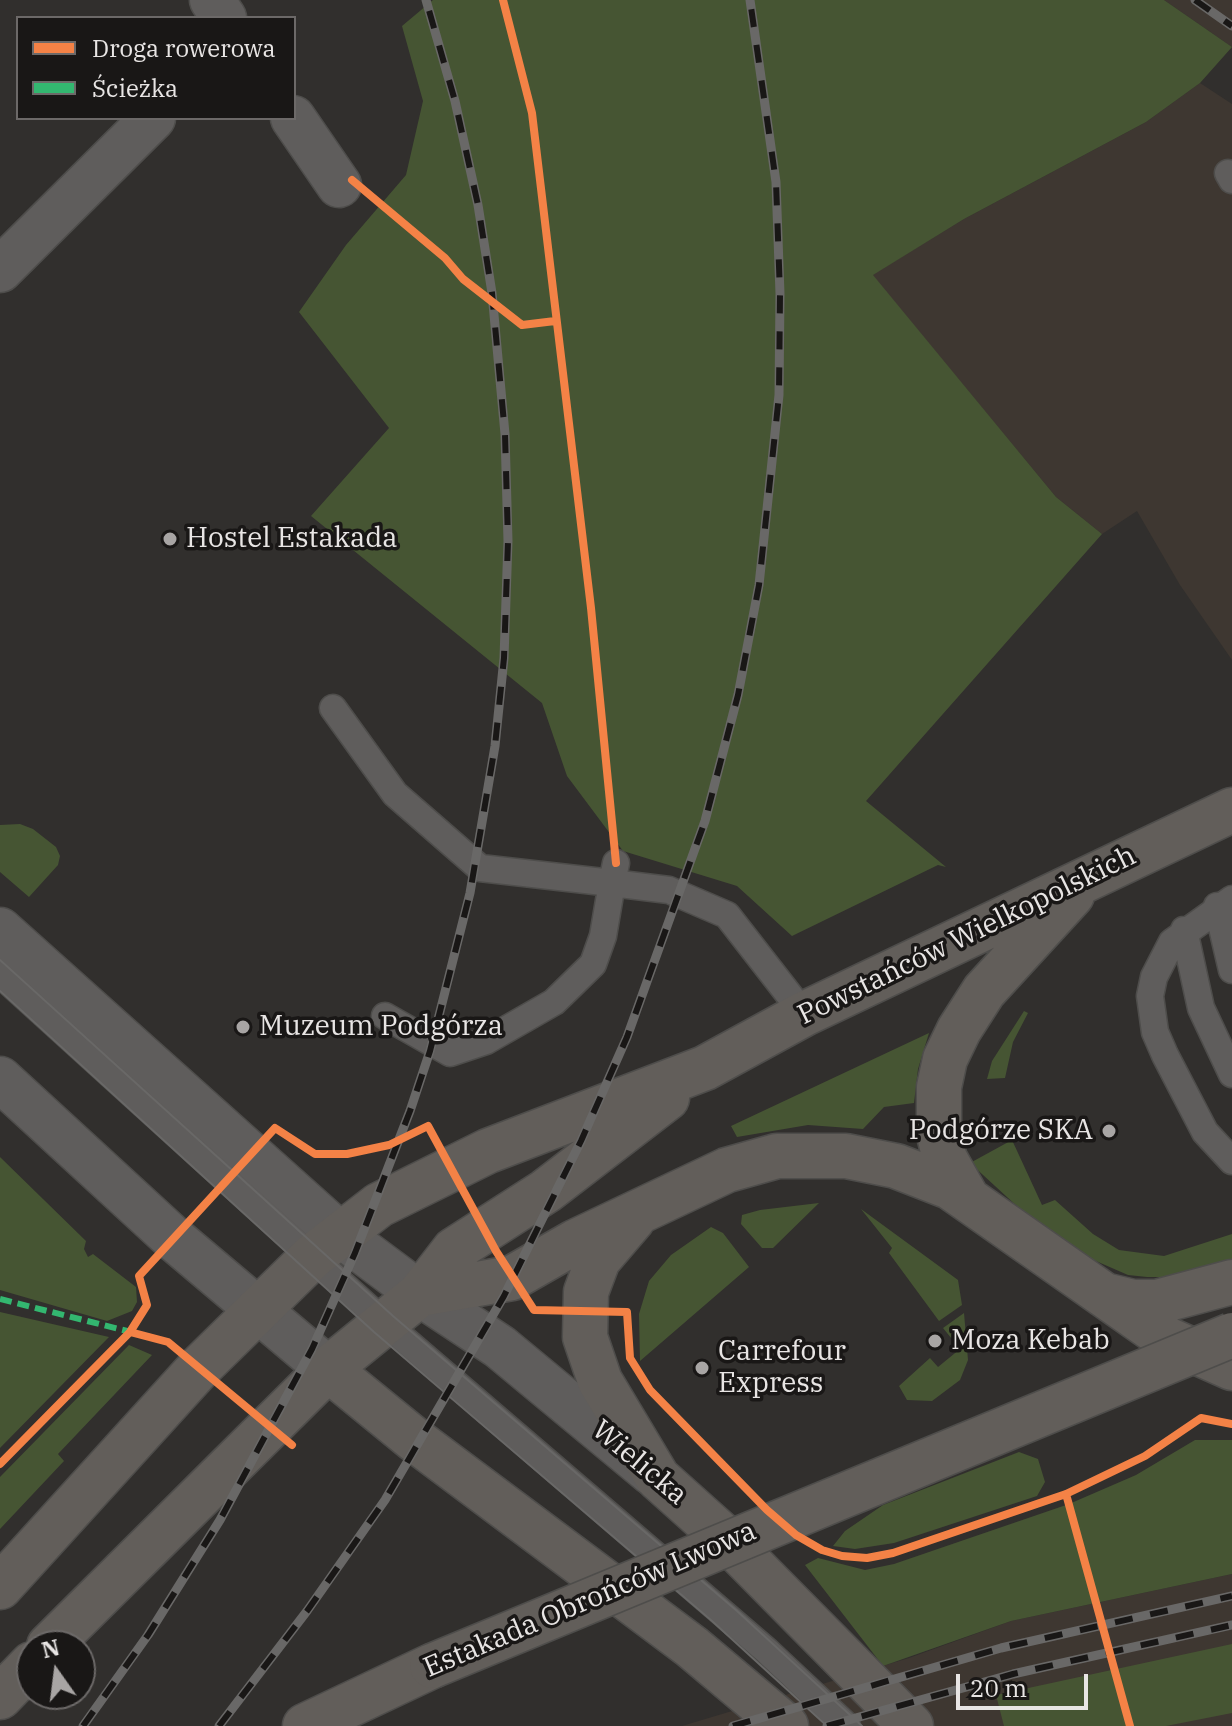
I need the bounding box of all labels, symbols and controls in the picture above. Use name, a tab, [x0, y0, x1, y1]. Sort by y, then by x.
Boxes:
legend	[16, 16, 296, 120]
text: Droga rowerowa	[92, 32, 276, 64]
text: Ścieżka	[92, 72, 178, 104]
place label: Hostel Estakada	[186, 522, 398, 556]
marker: Hostel Estakada	[161, 530, 179, 548]
street label: Powstańców Wielkopolskich	[793, 839, 1141, 1033]
place label: Muzeum Podgórza	[259, 1010, 503, 1044]
marker: Muzeum Podgórza	[234, 1018, 252, 1036]
place label: Podgórze SKA	[909, 1114, 1093, 1148]
marker: Podgórze SKA	[1100, 1122, 1118, 1140]
place label: Moza Kebab	[951, 1324, 1110, 1358]
marker: Moza Kebab	[926, 1332, 944, 1350]
place label: Carrefour Express	[718, 1335, 846, 1401]
marker: Carrefour Express	[693, 1359, 711, 1377]
street label: Wielicka	[585, 1414, 693, 1512]
street label: Estakada Obrońców Lwowa	[419, 1515, 761, 1685]
north arrow	[16, 1630, 96, 1710]
text: N	[39, 1632, 63, 1664]
scale bar	[960, 1658, 1092, 1708]
text: 20 m	[970, 1672, 1027, 1704]

